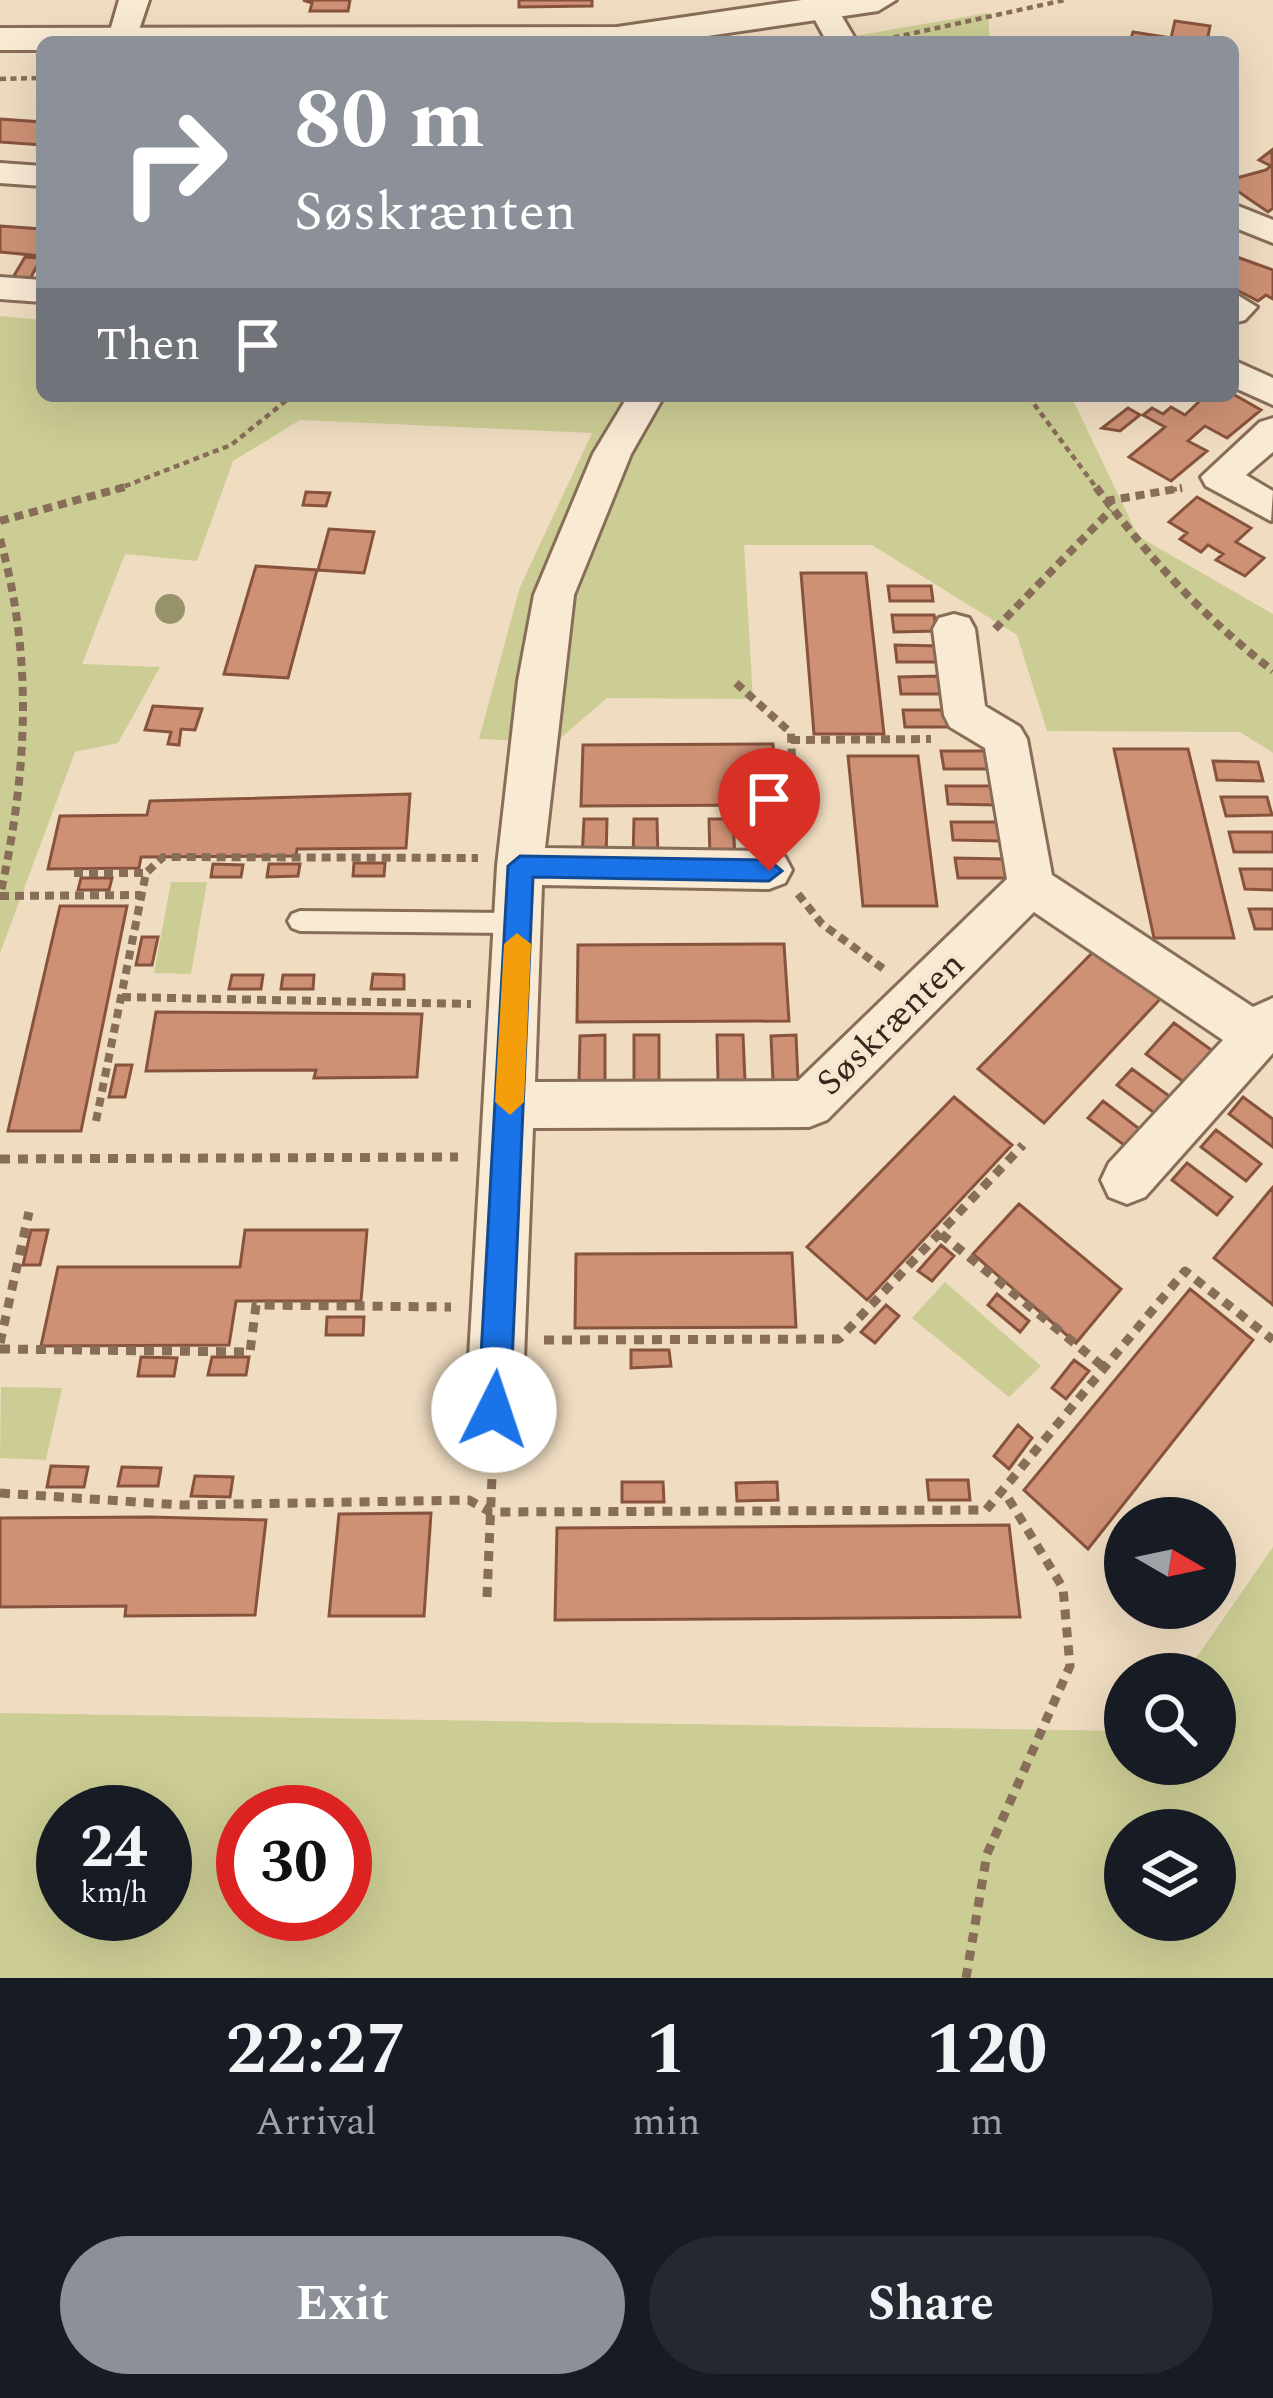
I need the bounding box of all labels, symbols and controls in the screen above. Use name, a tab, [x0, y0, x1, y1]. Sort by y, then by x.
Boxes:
text: 80 m	[294, 57, 485, 185]
icon: right	[96, 84, 252, 240]
text: Søskrænten	[294, 172, 576, 254]
text: Then	[96, 311, 201, 380]
icon: arrive	[225, 312, 291, 378]
pin	[718, 748, 820, 871]
icon: arrive	[736, 766, 802, 832]
street label: Søskrænten	[804, 939, 978, 1109]
position arrow	[431, 1347, 557, 1473]
north arrow	[1104, 1497, 1236, 1629]
map controls	[1104, 1497, 1236, 1941]
button: search	[1104, 1653, 1236, 1785]
speed limit sign: 30	[216, 1785, 372, 1941]
text: 24	[80, 1802, 148, 1894]
button: layers	[1104, 1809, 1236, 1941]
text: km/h	[80, 1870, 148, 1916]
text: 22:27	[226, 1996, 407, 2105]
text: 1	[646, 1996, 687, 2105]
text: 120	[926, 1996, 1047, 2105]
text: Arrival	[255, 2093, 377, 2152]
text: min	[632, 2093, 700, 2152]
text: m	[970, 2093, 1003, 2152]
button: Exit	[60, 2236, 625, 2374]
button: Share	[649, 2236, 1213, 2374]

